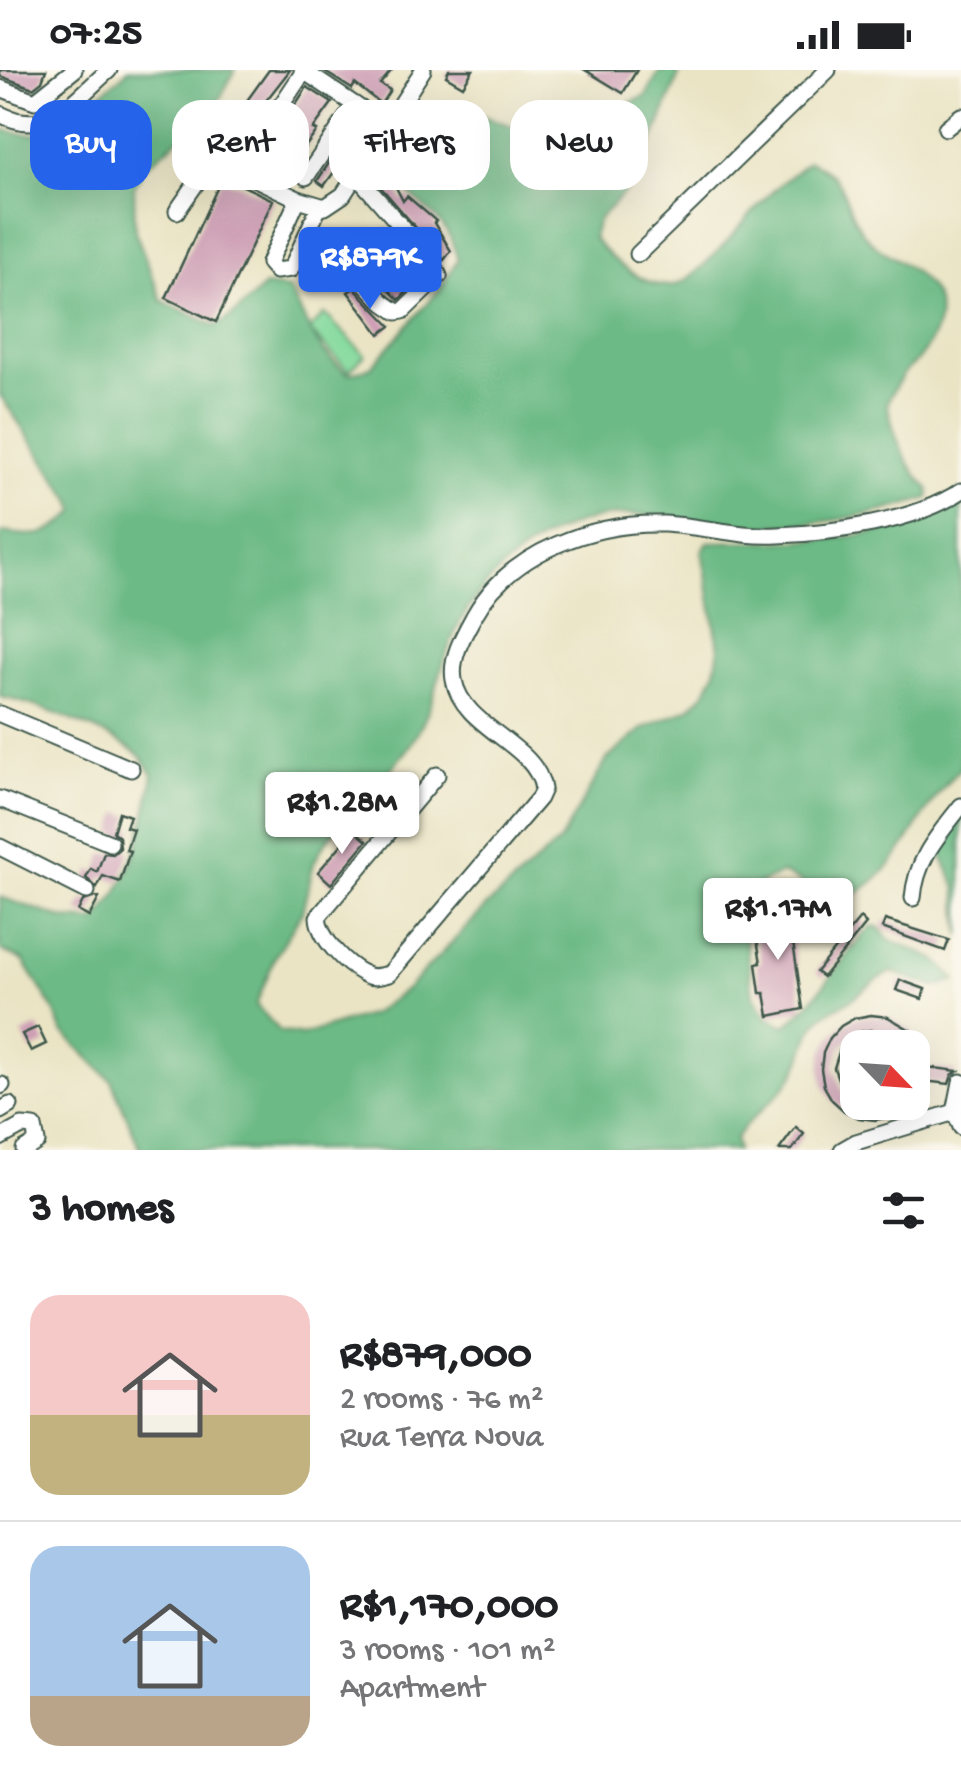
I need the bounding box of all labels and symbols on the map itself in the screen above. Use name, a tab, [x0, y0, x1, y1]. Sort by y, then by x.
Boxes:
pin: R$879K	[289, 227, 451, 312]
pin: R$1.28M	[250, 772, 434, 857]
pin: R$1.17M	[686, 878, 870, 963]
north arrow	[840, 1030, 930, 1120]

